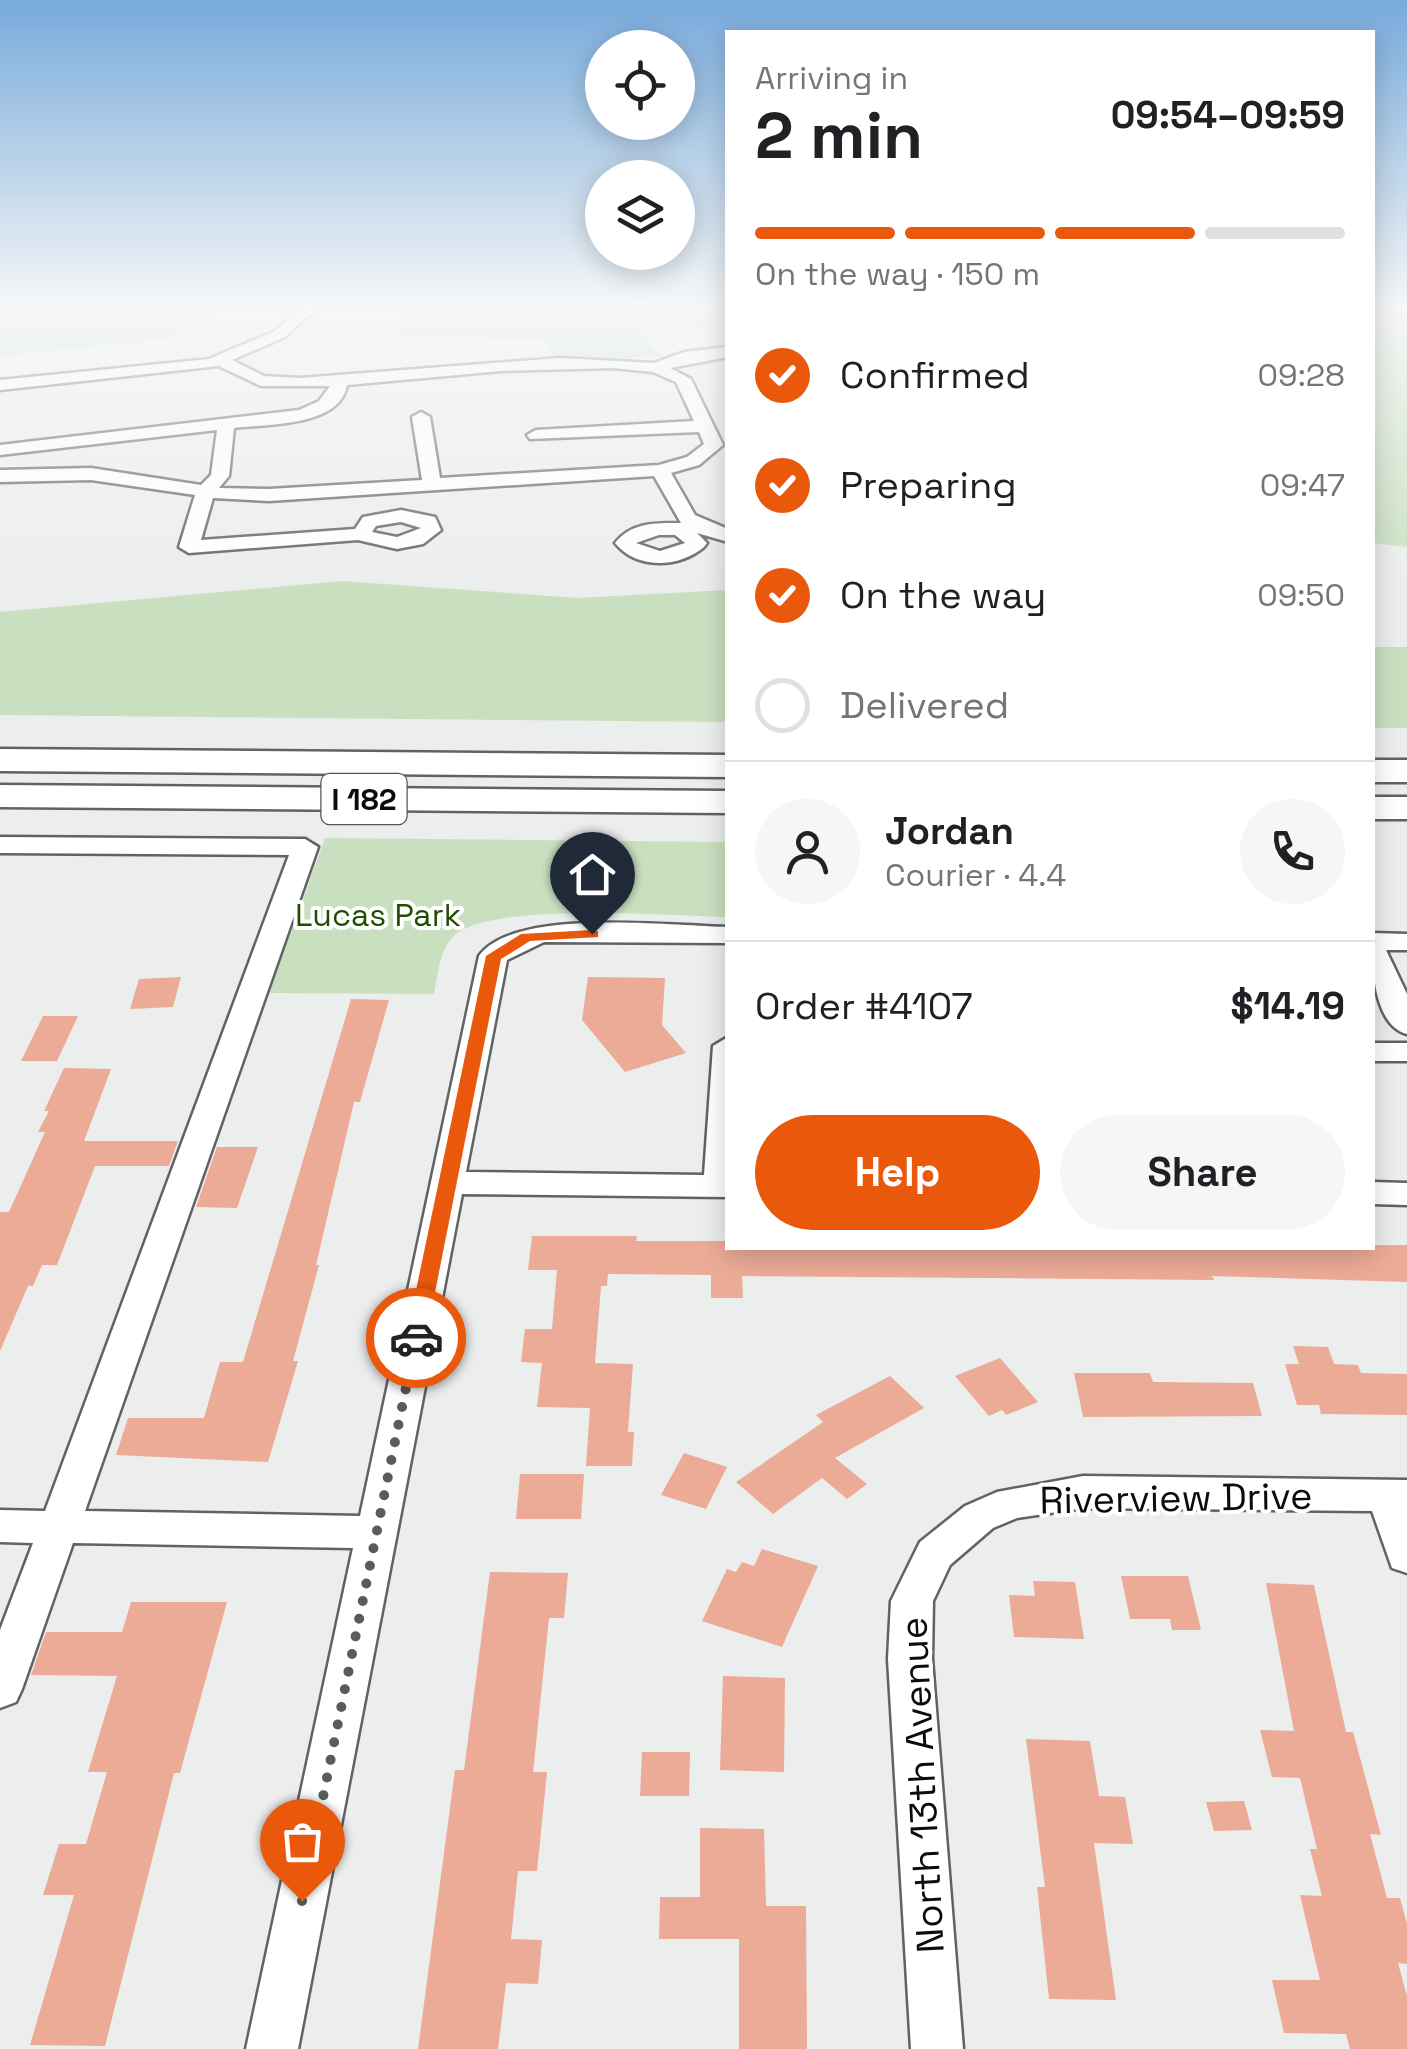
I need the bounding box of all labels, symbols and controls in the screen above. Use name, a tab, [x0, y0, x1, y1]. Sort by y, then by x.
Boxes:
map controls	[585, 30, 695, 270]
button: locate	[585, 30, 695, 140]
text: Arriving in	[755, 58, 908, 98]
text: 09:54–09:59	[1111, 91, 1345, 139]
text: 2 min	[755, 94, 923, 177]
button: layers	[585, 160, 695, 270]
text: On the way · 150 m	[755, 254, 1040, 294]
icon: check	[755, 348, 810, 403]
text: Confirmed	[840, 351, 1030, 399]
text: 09:28	[1258, 355, 1345, 395]
icon: check	[755, 458, 810, 513]
text: Preparing	[840, 461, 1017, 509]
text: 09:47	[1260, 465, 1345, 505]
icon: check	[755, 568, 810, 623]
text: On the way	[840, 571, 1046, 619]
text: 09:50	[1257, 575, 1345, 615]
text: Delivered	[840, 681, 1009, 729]
road number: I 182	[322, 774, 406, 824]
button: person	[755, 799, 860, 904]
button: phone	[1240, 799, 1345, 904]
text: Jordan	[885, 807, 1014, 855]
pin	[550, 832, 635, 935]
icon: home	[565, 847, 620, 902]
text: Courier · 4.4	[885, 855, 1066, 895]
park label: Lucas Park	[295, 895, 461, 935]
text: Order #4107	[755, 982, 973, 1030]
text: $14.19	[1231, 982, 1345, 1030]
button: Help	[755, 1115, 1040, 1230]
button: Share	[1060, 1115, 1345, 1230]
courier	[366, 1288, 466, 1388]
icon: car	[389, 1311, 444, 1366]
street label: Riverview Drive	[1039, 1472, 1313, 1524]
street label: North 13th Avenue	[889, 1616, 955, 1954]
pin	[260, 1799, 345, 1902]
icon: bag	[275, 1814, 330, 1869]

